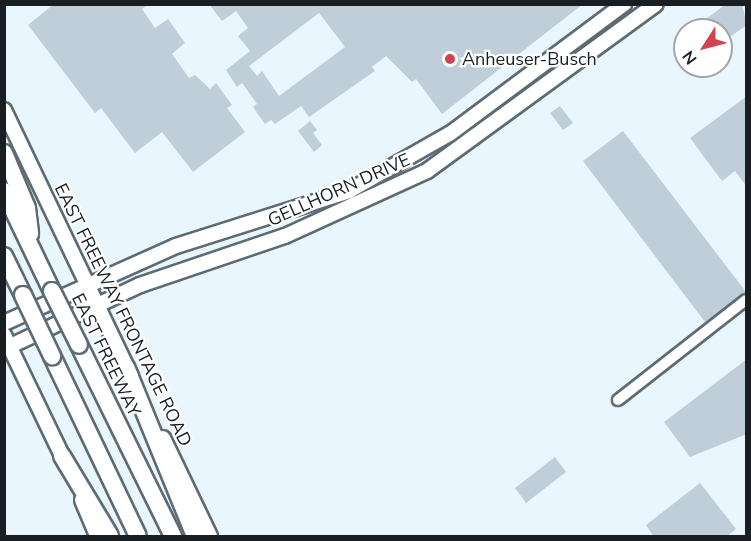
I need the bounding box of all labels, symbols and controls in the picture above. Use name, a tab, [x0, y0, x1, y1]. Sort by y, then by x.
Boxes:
north arrow	[673, 18, 733, 78]
text: N	[678, 46, 702, 69]
place label: Anheuser-Busch	[462, 48, 597, 70]
marker: Anheuser-Busch	[443, 52, 457, 66]
street label: GELLHORN DRIVE	[264, 149, 414, 231]
street label: EAST FREEWAY FRONTAGE ROAD	[50, 180, 196, 450]
street label: EAST FREEWAY	[67, 290, 145, 420]

